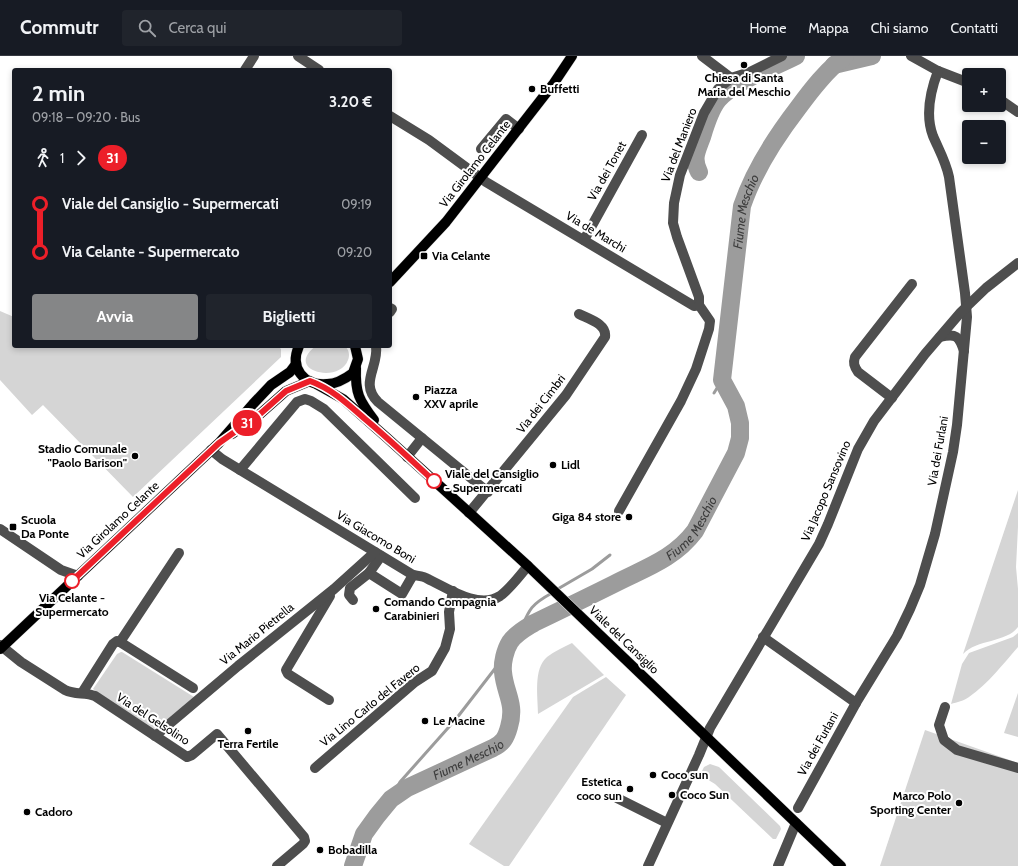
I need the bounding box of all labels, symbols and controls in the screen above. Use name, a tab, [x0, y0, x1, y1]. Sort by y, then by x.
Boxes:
search box	[122, 10, 402, 46]
text: Commutr	[20, 16, 98, 39]
icon: search	[136, 17, 158, 39]
text: Cerca qui	[168, 19, 227, 37]
text: Home	[749, 19, 786, 37]
text: Mappa	[808, 19, 849, 37]
text: Chi siamo	[871, 19, 928, 37]
text: Contatti	[950, 19, 998, 37]
marker: Chiesa di Santa Maria del Meschio	[739, 60, 749, 70]
map controls	[962, 68, 1006, 164]
button: +	[962, 68, 1006, 112]
place label: Chiesa di Santa Maria del Meschio	[697, 70, 791, 99]
text: 2 min	[32, 80, 85, 107]
place label: Buffetti	[540, 81, 580, 96]
marker: Buffetti	[527, 84, 537, 94]
text: 3.20 €	[329, 93, 372, 111]
street label: Via del Maniero	[658, 105, 700, 184]
text: 09:18 – 09:20 · Bus	[32, 109, 140, 125]
street label: Via Girolamo Celante	[436, 117, 513, 210]
button: −	[962, 120, 1006, 164]
street label: Via dei Tonet	[584, 138, 629, 203]
icon: walk	[32, 147, 54, 169]
icon: forward	[70, 147, 92, 169]
text: 31	[106, 149, 119, 167]
text: 1	[60, 150, 64, 166]
water label: Fiume Meschio	[729, 171, 762, 250]
text: Viale del Cansiglio - Supermercati	[62, 195, 279, 213]
text: 09:19	[341, 196, 372, 212]
street label: Via de Marchi	[563, 208, 629, 255]
text: Via Celante - Supermercato	[62, 243, 239, 261]
text: 09:20	[337, 244, 372, 260]
place label: Via Celante	[432, 248, 490, 263]
marker: Via Celante	[419, 251, 429, 261]
button: Avvia	[32, 294, 198, 340]
button: Biglietti	[206, 294, 372, 340]
street label: Via dei Cimbri	[513, 371, 568, 436]
place label: Piazza XXV aprile	[423, 382, 478, 411]
marker: Piazza XXV aprile	[411, 392, 421, 402]
line badge: 31	[229, 410, 265, 436]
text: 31	[241, 414, 253, 432]
street label: Via dei Furlani	[924, 415, 951, 487]
street label: Via Jacopo Sansovino	[797, 438, 854, 544]
place label: Stadio Comunale "Paolo Barison"	[38, 441, 127, 470]
marker: Stadio Comunale "Paolo Barison"	[130, 451, 140, 461]
place label: Lidl	[561, 457, 580, 472]
marker: Lidl	[548, 460, 558, 470]
place label: Viale del Cansiglio - Supermercati	[445, 466, 539, 495]
marker: Viale del Cansiglio - Supermercati	[426, 473, 442, 489]
street label: Via Girolamo Celante	[74, 478, 162, 562]
water label: Fiume Meschio	[662, 493, 720, 563]
street label: Via Giacomo Boni	[334, 507, 419, 566]
place label: Giga 84 store	[552, 509, 621, 524]
place label: Scuola Da Ponte	[21, 512, 69, 541]
marker: Giga 84 store	[624, 512, 634, 522]
marker: Scuola Da Ponte	[8, 522, 18, 532]
marker: Via Celante - Supermercato	[64, 573, 80, 589]
place label: Via Celante - Supermercato	[35, 590, 109, 619]
place label: Comando Compagnia Carabinieri	[384, 594, 496, 623]
street label: Via Mario Pietrella	[217, 599, 297, 668]
street label: Viale del Cansiglio	[586, 602, 663, 677]
marker: Comando Compagnia Carabinieri	[371, 604, 381, 614]
street label: Via Lino Carlo del Favero	[317, 659, 423, 749]
street label: Via del Gelsolino	[114, 689, 193, 748]
street label: Via dei Furlani	[794, 709, 841, 778]
place label: Le Macine	[433, 713, 485, 728]
marker: Le Macine	[420, 716, 430, 726]
marker: Terra Fertile	[243, 726, 253, 736]
water label: Fiume Meschio	[430, 735, 507, 783]
place label: Terra Fertile	[218, 736, 278, 751]
place label: Coco sun	[661, 767, 708, 782]
marker: Coco sun	[648, 770, 658, 780]
place label: Estetica coco sun	[576, 774, 622, 803]
marker: Estetica coco sun	[625, 784, 635, 794]
place label: Coco Sun	[680, 787, 729, 802]
place label: Marco Polo Sporting Center	[870, 788, 951, 817]
marker: Coco Sun	[667, 790, 677, 800]
marker: Marco Polo Sporting Center	[954, 798, 964, 808]
place label: Cadoro	[35, 804, 73, 819]
marker: Cadoro	[22, 807, 32, 817]
place label: Bobadilla	[328, 842, 377, 857]
marker: Bobadilla	[315, 845, 325, 855]

